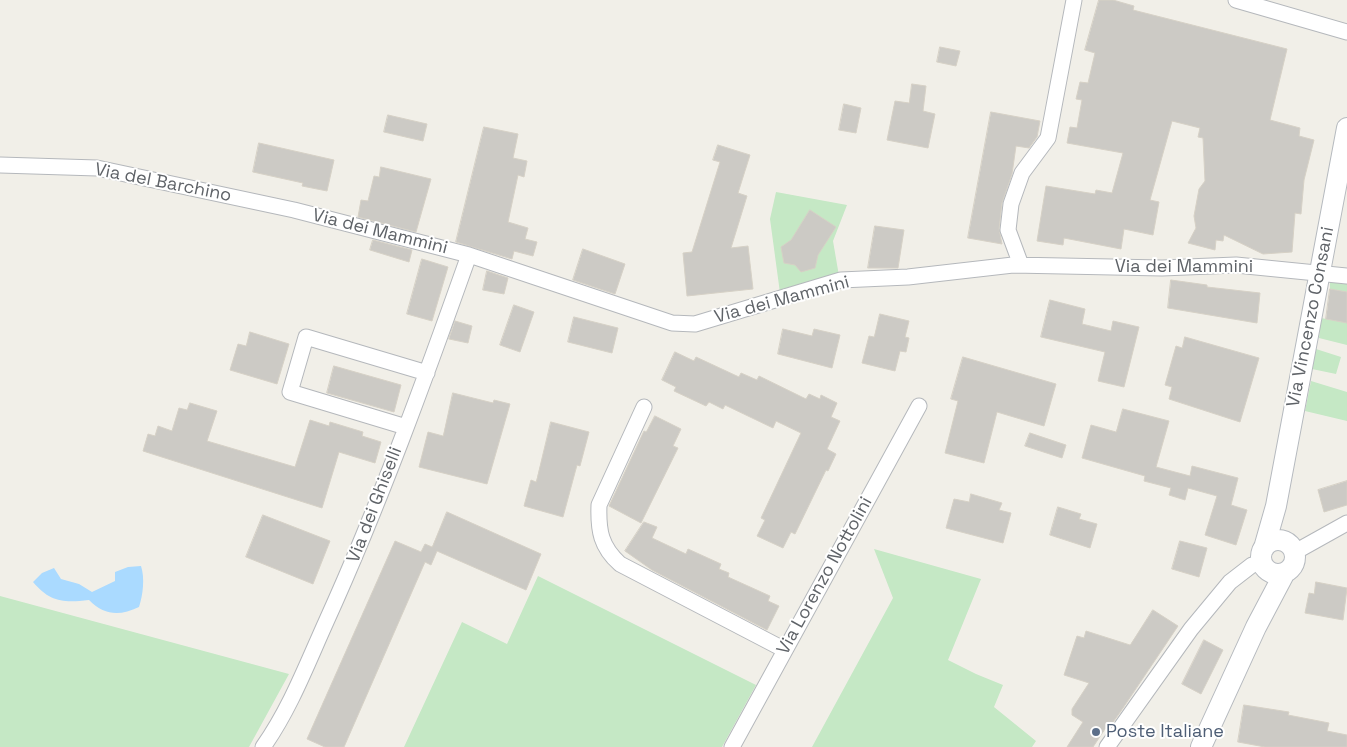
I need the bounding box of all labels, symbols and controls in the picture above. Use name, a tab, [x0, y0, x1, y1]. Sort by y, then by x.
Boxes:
street label: Via del Barchino	[93, 159, 233, 207]
street label: Via dei Mammini	[310, 205, 450, 259]
street label: Via Vincenzo Consani	[1283, 225, 1339, 409]
street label: Via dei Mammini	[1115, 256, 1253, 278]
street label: Via dei Mammini	[712, 272, 852, 328]
street label: Via dei Ghiselli	[343, 444, 407, 566]
street label: Via Lorenzo Nottolini	[773, 493, 877, 659]
place label: Poste Italiane	[1106, 721, 1224, 743]
marker: Poste Italiane	[1090, 726, 1102, 738]

